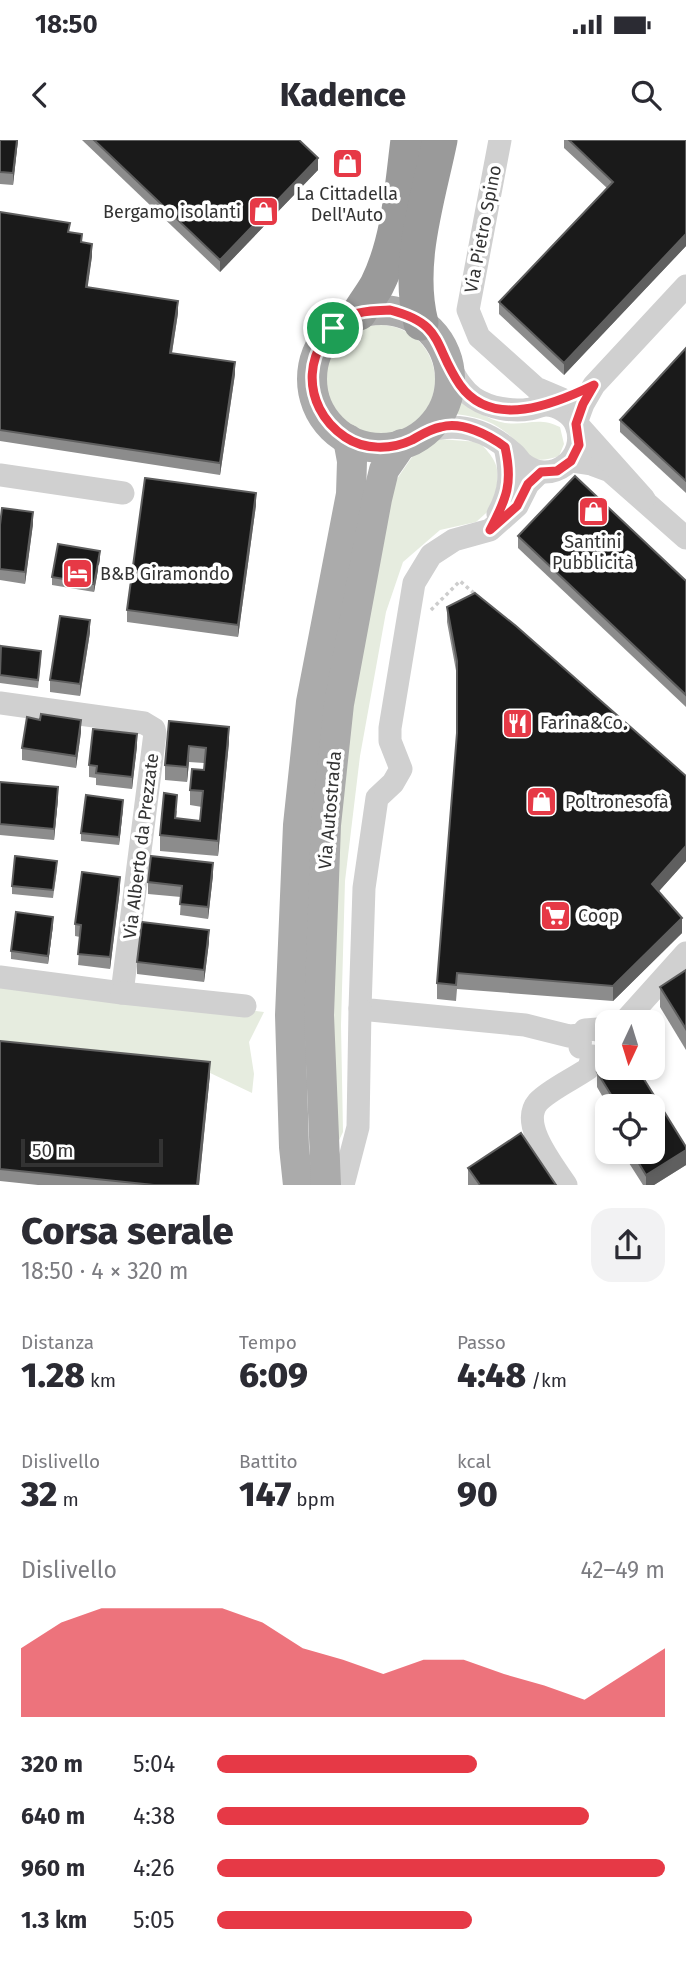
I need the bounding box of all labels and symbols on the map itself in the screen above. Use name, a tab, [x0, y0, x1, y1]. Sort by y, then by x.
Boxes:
shop icon: La Cittadella Dell'Auto	[330, 147, 364, 181]
street label: Via Pietro Spino	[460, 163, 506, 295]
place label: La Cittadella Dell'Auto	[296, 183, 398, 226]
shop icon: Bergamo isolanti	[247, 195, 281, 229]
place label: Bergamo isolanti	[103, 201, 241, 223]
pin	[303, 298, 363, 358]
shop icon: Santini Pubblicità	[576, 494, 610, 528]
place label: Santini Pubblicità	[552, 531, 634, 574]
hotel icon: B&B Giramondo	[60, 557, 94, 591]
place label: B&B Giramondo	[100, 563, 230, 585]
restaurant icon: Farina&Co.	[500, 706, 534, 740]
place label: Farina&Co.	[540, 712, 627, 734]
street label: Via Autostrada	[314, 750, 346, 870]
street label: Via Alberto da Prezzate	[119, 752, 163, 940]
shop icon: Poltronesofà	[525, 785, 559, 819]
place label: Poltronesofà	[565, 791, 669, 813]
supermarket icon: Coop	[538, 899, 572, 933]
place label: Coop	[578, 905, 619, 927]
north arrow	[595, 1010, 665, 1080]
scale bar	[21, 1136, 163, 1168]

